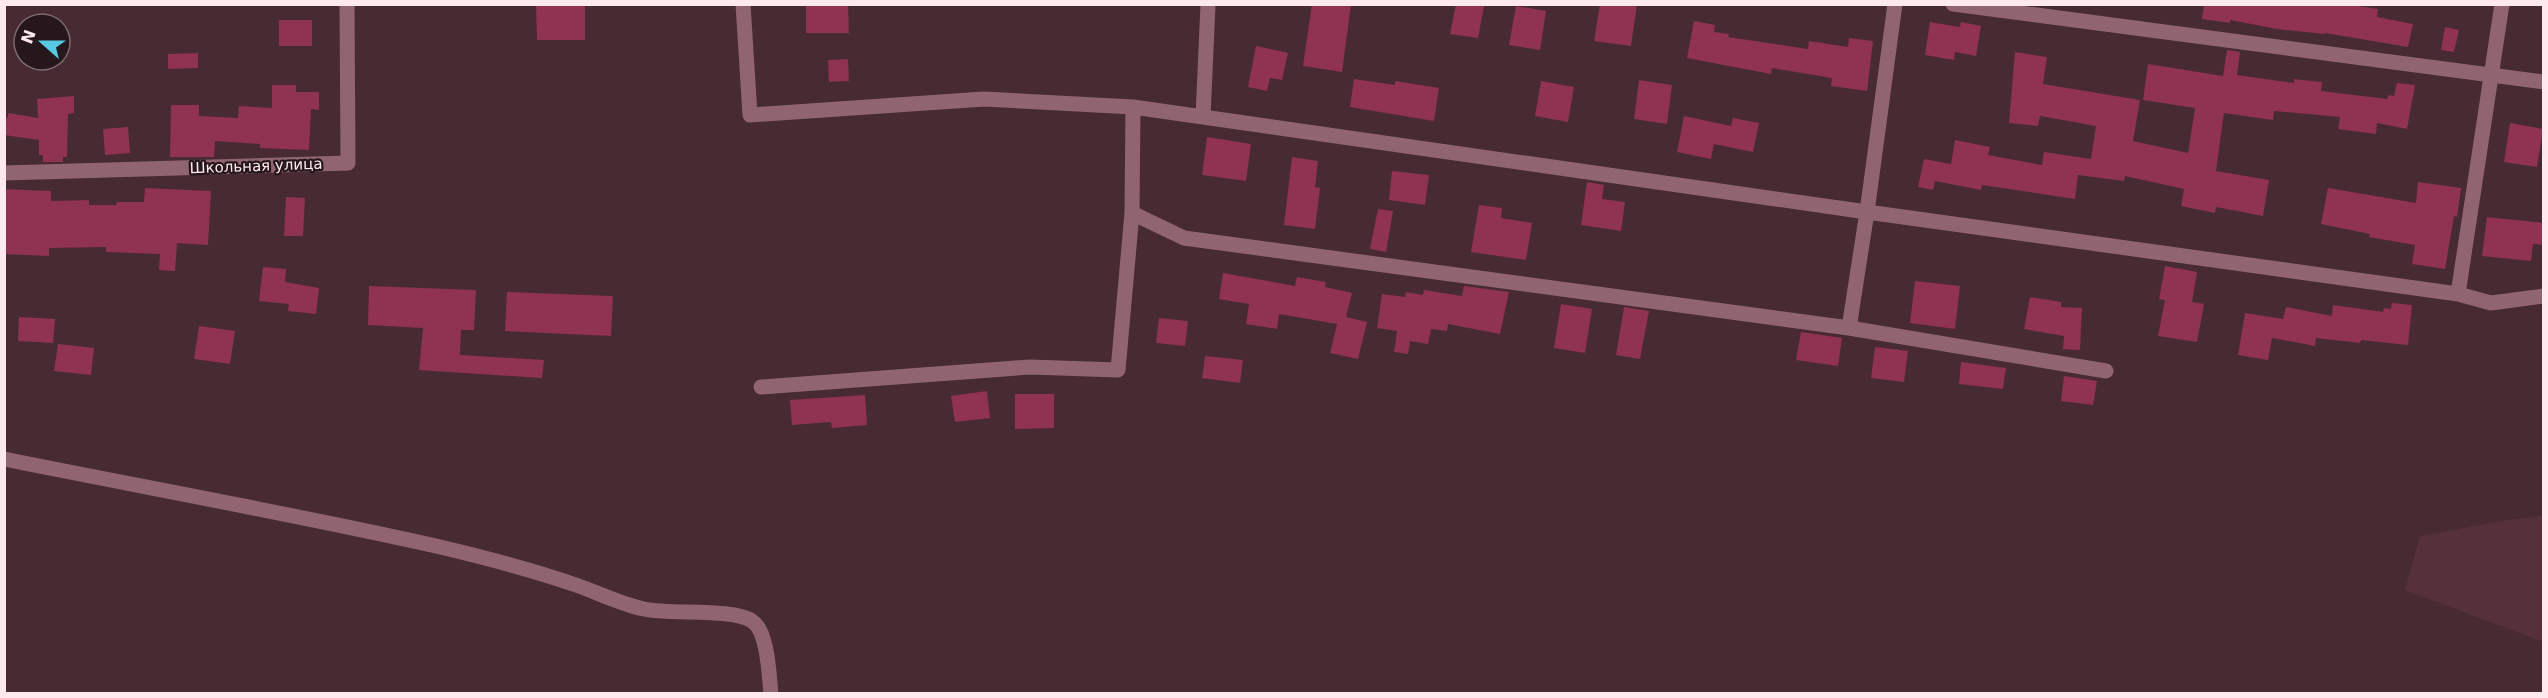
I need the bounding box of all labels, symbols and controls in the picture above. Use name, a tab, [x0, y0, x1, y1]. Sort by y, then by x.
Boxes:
north arrow	[12, 12, 72, 72]
text: N	[17, 27, 40, 46]
street label: Школьная улица	[189, 155, 323, 177]

